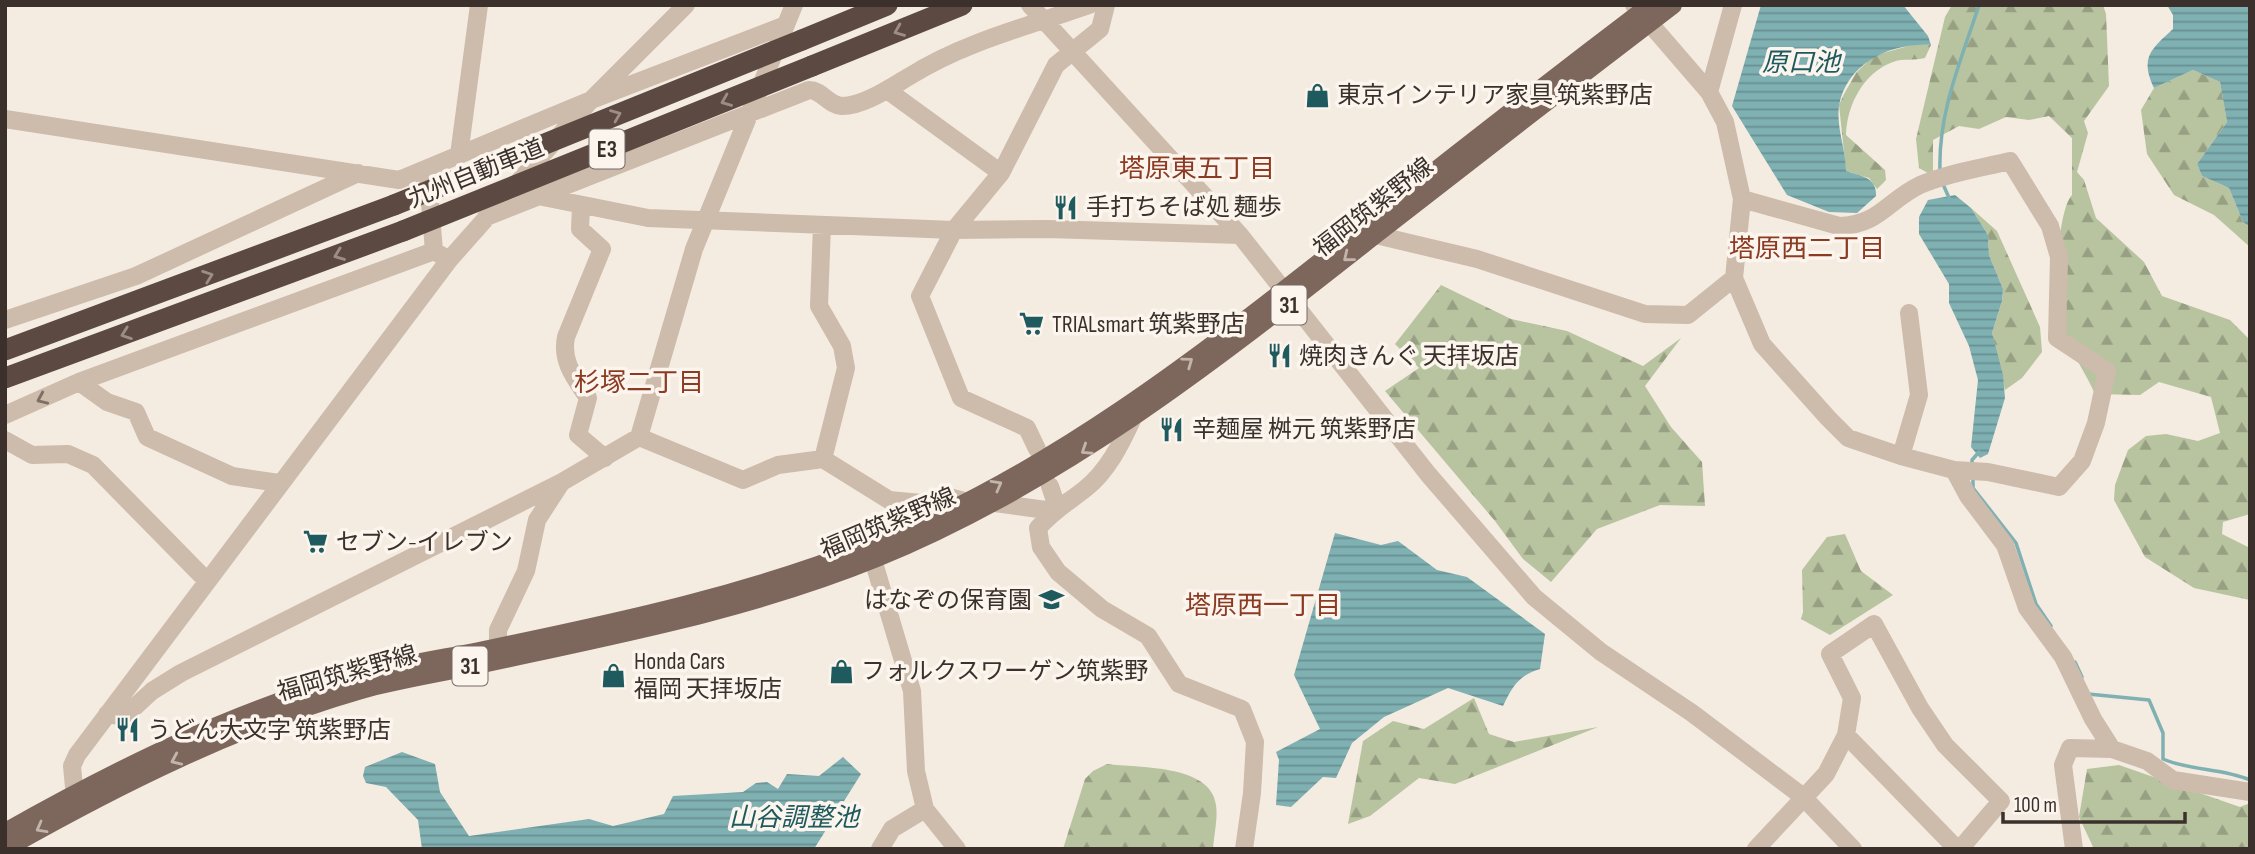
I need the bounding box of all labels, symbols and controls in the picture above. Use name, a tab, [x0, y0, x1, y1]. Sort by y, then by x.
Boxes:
one-way arrow	[894, 22, 906, 36]
water label: 原口池	[1762, 48, 1843, 79]
shop icon: 東京インテリア家具 筑紫野店	[1303, 81, 1331, 109]
place label: 東京インテリア家具 筑紫野店	[1337, 81, 1653, 110]
one-way arrow	[720, 93, 733, 107]
one-way arrow	[610, 109, 622, 123]
road number: E3	[590, 130, 624, 168]
street label: 九州自動車道	[404, 133, 548, 214]
street label: 福岡筑紫野線	[1308, 152, 1439, 263]
district label: 塔原東五丁目	[1119, 154, 1275, 185]
restaurant icon: 手打ちそば処 麺歩	[1052, 193, 1080, 221]
place label: 手打ちそば処 麺歩	[1086, 193, 1282, 222]
district label: 塔原西二丁目	[1729, 234, 1885, 265]
one-way arrow	[334, 247, 346, 261]
one-way arrow	[1344, 249, 1356, 262]
one-way arrow	[201, 271, 213, 285]
road number: 31	[1272, 286, 1306, 324]
supermarket icon: TRIALsmart 筑紫野店	[1018, 310, 1046, 338]
place label: TRIALsmart 筑紫野店	[1052, 310, 1244, 339]
one-way arrow	[120, 326, 132, 340]
restaurant icon: 焼肉きんぐ 天拝坂店	[1265, 342, 1293, 370]
place label: 焼肉きんぐ 天拝坂店	[1299, 342, 1519, 371]
one-way arrow	[1180, 357, 1192, 370]
district label: 杉塚二丁目	[574, 368, 704, 399]
one-way arrow	[37, 391, 49, 405]
restaurant icon: 辛麺屋 桝元 筑紫野店	[1158, 415, 1186, 443]
place label: 辛麺屋 桝元 筑紫野店	[1192, 415, 1416, 444]
one-way arrow	[1081, 442, 1094, 454]
one-way arrow	[990, 480, 1002, 493]
street label: 福岡筑紫野線	[816, 482, 960, 565]
supermarket icon: セブン-イレブン	[302, 528, 330, 556]
place label: セブン-イレブン	[336, 528, 513, 557]
place label: はなぞの保育園	[864, 586, 1032, 615]
school or university icon: はなぞの保育園	[1038, 586, 1066, 614]
district label: 塔原西一丁目	[1185, 591, 1341, 622]
street label: 福岡筑紫野線	[274, 640, 420, 707]
road number: 31	[452, 646, 488, 686]
place label: Honda Cars 福岡 天拝坂店	[634, 647, 782, 704]
shop icon: フォルクスワーゲン筑紫野	[827, 657, 855, 685]
place label: フォルクスワーゲン筑紫野	[861, 657, 1148, 686]
shop icon: Honda Cars 福岡 天拝坂店	[600, 661, 628, 689]
restaurant icon: うどん大文字 筑紫野店	[113, 716, 141, 744]
place label: うどん大文字 筑紫野店	[147, 716, 391, 745]
one-way arrow	[171, 752, 183, 766]
scale bar	[2003, 780, 2185, 824]
text: 100 m	[2014, 793, 2057, 818]
water label: 山谷調整池	[729, 803, 862, 834]
one-way arrow	[36, 820, 48, 833]

